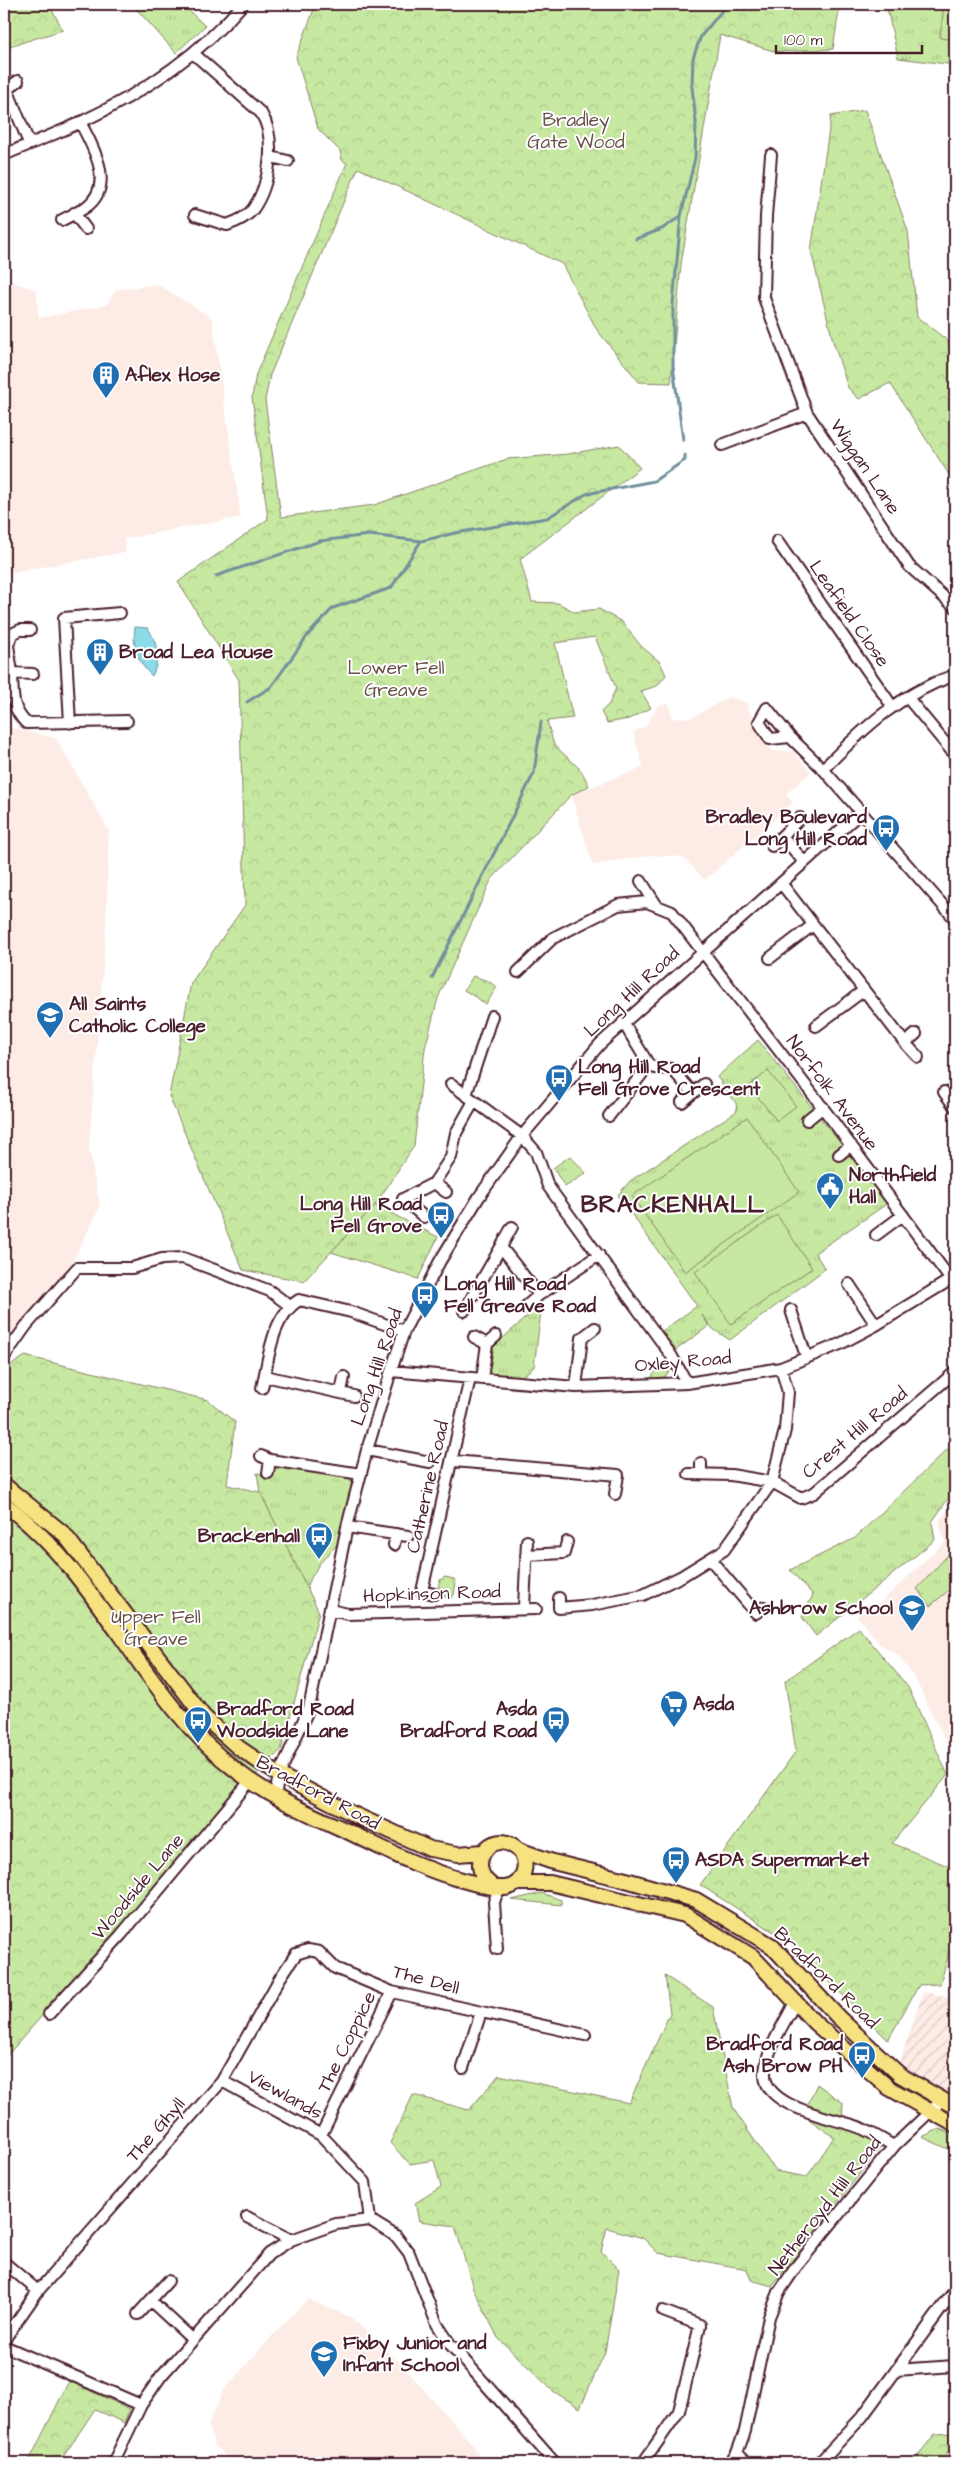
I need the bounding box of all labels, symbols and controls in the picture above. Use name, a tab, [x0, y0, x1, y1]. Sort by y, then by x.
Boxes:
scale bar	[776, 22, 923, 54]
text: 100 m	[784, 30, 823, 51]
park label: Bradley Gate Wood	[527, 107, 625, 156]
building icon: Aflex Hose	[91, 360, 121, 399]
place label: Aflex Hose	[125, 362, 221, 389]
street label: Wiggan Lane	[822, 414, 907, 521]
street label: Leafield Close	[802, 555, 896, 673]
building icon: Broad Lea House	[85, 637, 115, 676]
place label: Broad Lea House	[119, 639, 274, 666]
park label: Lower Fell Greave	[348, 655, 445, 704]
place label: Bradley Boulevard Long Hill Road	[705, 804, 867, 854]
bus stop icon: Bradley Boulevard Long Hill Road	[871, 813, 901, 852]
street label: Long Hill Road	[578, 940, 687, 1044]
place label: All Saints Catholic College	[69, 991, 207, 1041]
school or university icon: All Saints Catholic College	[35, 1000, 65, 1039]
street label: Norfolk Avenue	[779, 1029, 885, 1157]
place label: Long Hill Road Fell Grove Crescent	[578, 1054, 761, 1103]
bus stop icon: Long Hill Road Fell Grove Crescent	[544, 1063, 574, 1102]
place label: Northfield Hall	[849, 1162, 937, 1211]
public building icon: Northfield Hall	[815, 1171, 845, 1210]
district label: BRACKENHALL	[581, 1188, 765, 1222]
place label: Long Hill Road Fell Grove	[300, 1191, 423, 1240]
bus stop icon: Long Hill Road Fell Grove	[426, 1200, 456, 1239]
place label: Long Hill Road Fell Greave Road	[444, 1271, 596, 1320]
bus stop icon: Long Hill Road Fell Greave Road	[410, 1280, 440, 1319]
street label: Long Hill Road	[344, 1305, 411, 1430]
street label: Oxley Road	[634, 1344, 733, 1381]
street label: Crest Hill Road	[796, 1381, 914, 1485]
street label: Catherine Road	[400, 1418, 456, 1556]
bus stop icon: Brackenhall	[304, 1521, 334, 1560]
place label: Brackenhall	[198, 1523, 300, 1550]
street label: Hopkinson Road	[363, 1578, 502, 1610]
school or university icon: Ashbrow School	[897, 1593, 927, 1632]
place label: Ashbrow School	[749, 1595, 893, 1622]
park label: Upper Fell Greave	[111, 1604, 201, 1653]
supermarket icon: Asda	[659, 1689, 689, 1728]
place label: Asda	[693, 1691, 734, 1718]
place label: Bradford Road Woodside Lane	[216, 1696, 354, 1745]
place label: Asda Bradford Road	[400, 1696, 537, 1745]
bus stop icon: Bradford Road Woodside Lane	[183, 1705, 213, 1744]
bus stop icon: Asda Bradford Road	[541, 1705, 571, 1744]
street label: Bradford Road	[251, 1749, 385, 1837]
street label: Woodside Lane	[85, 1828, 191, 1946]
bus stop icon: ASDA Supermarket	[661, 1845, 691, 1884]
place label: ASDA Supermarket	[695, 1847, 870, 1874]
street label: Bradford Road	[767, 1921, 885, 2035]
street label: The Dell	[390, 1958, 462, 2002]
street label: The Coppice	[311, 1987, 383, 2097]
place label: Bradford Road Ash Brow PH	[706, 2031, 843, 2080]
bus stop icon: Bradford Road Ash Brow PH	[847, 2040, 877, 2079]
street label: Viewlands	[243, 2063, 327, 2127]
street label: The Ghyll	[120, 2092, 193, 2169]
street label: Netheroyd Hill Road	[762, 2130, 889, 2282]
place label: Fixby Junior and Infant School	[343, 2330, 487, 2379]
school or university icon: Fixby Junior and Infant School	[309, 2339, 339, 2378]

